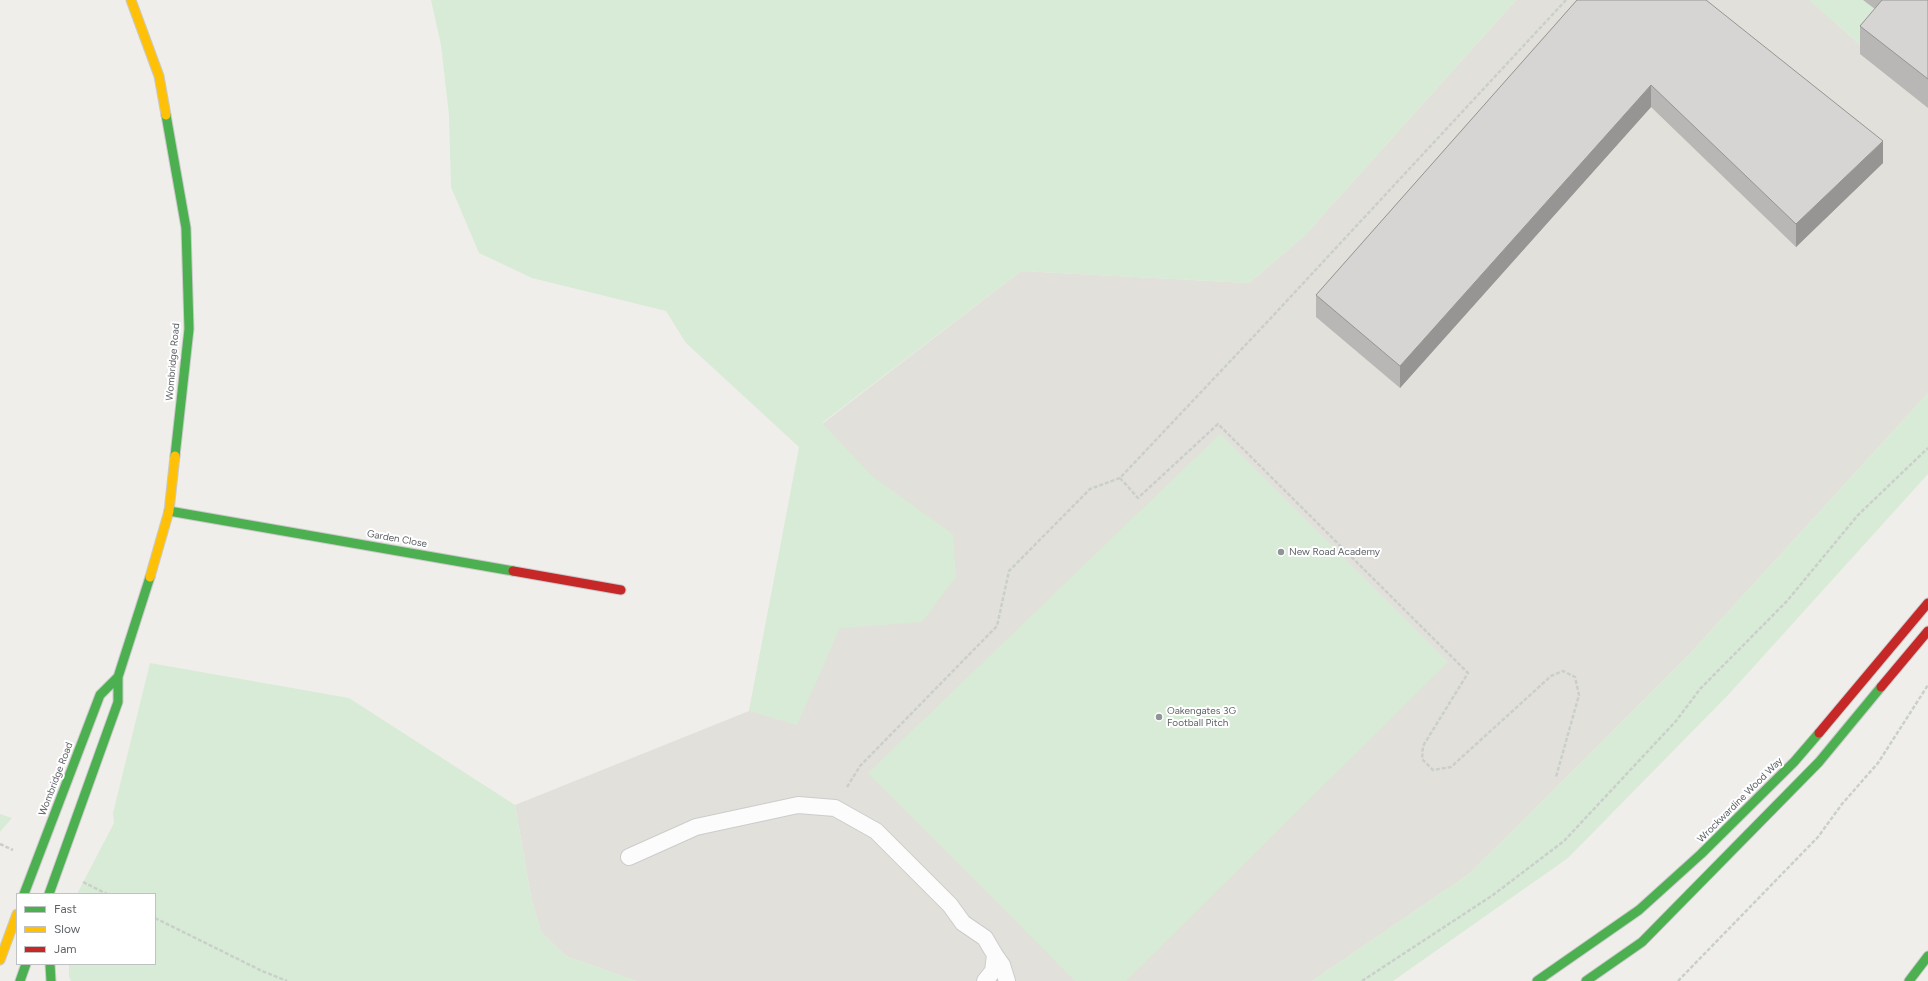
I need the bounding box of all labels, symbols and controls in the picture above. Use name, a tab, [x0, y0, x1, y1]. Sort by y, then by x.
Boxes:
street label: Wombridge Road	[164, 323, 182, 401]
street label: Garden Close	[366, 528, 428, 550]
place label: New Road Academy	[1289, 546, 1380, 558]
marker: New Road Academy	[1276, 547, 1286, 557]
place label: Oakengates 3G Football Pitch	[1167, 705, 1236, 728]
marker: Oakengates 3G Football Pitch	[1154, 712, 1164, 722]
street label: Wombridge Road	[36, 741, 76, 817]
street label: Wrockwardine Wood Way	[1695, 755, 1785, 845]
legend	[16, 893, 156, 965]
text: Fast	[54, 902, 77, 916]
text: Slow	[54, 922, 80, 936]
text: Jam	[54, 942, 77, 956]

